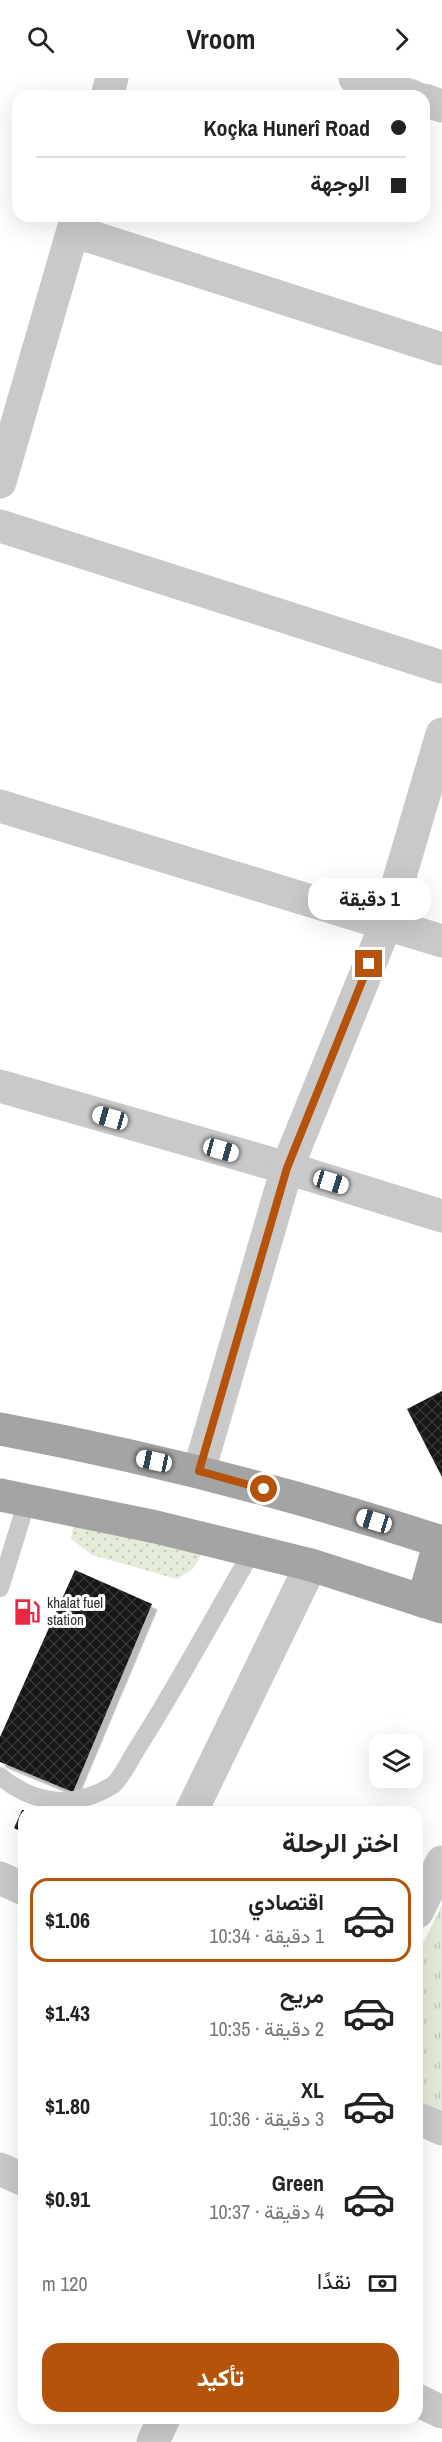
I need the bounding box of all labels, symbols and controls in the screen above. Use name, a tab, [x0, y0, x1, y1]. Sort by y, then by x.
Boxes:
text: Vroom	[187, 21, 255, 57]
icon: search	[24, 23, 57, 56]
icon: forward	[385, 23, 418, 56]
text: Koçka Hunerî Road	[204, 113, 370, 143]
text: الوجهة	[310, 168, 370, 198]
callout: 1 دقيقة	[308, 877, 430, 919]
text: 1 دقيقة	[339, 885, 400, 912]
route end	[355, 950, 382, 977]
car	[90, 1104, 130, 1132]
car	[201, 1136, 241, 1164]
car	[311, 1168, 351, 1196]
car	[135, 1448, 173, 1474]
route start	[250, 1475, 277, 1502]
car	[354, 1507, 394, 1535]
place label: khalat fuel station	[47, 1592, 103, 1630]
fuel station icon: khalat fuel station	[12, 1597, 42, 1627]
map controls	[369, 1734, 423, 1788]
button: layers	[369, 1734, 423, 1788]
text: اختر الرحلة	[282, 1824, 399, 1860]
text: اقتصادي	[248, 1887, 324, 1917]
icon: car	[342, 1893, 396, 1947]
text: $1.06	[45, 1905, 90, 1935]
text: 1 دقيقة · 10:34	[209, 1922, 324, 1949]
text: مريح	[280, 1980, 324, 2010]
icon: car	[342, 1986, 396, 2040]
text: $1.43	[45, 1998, 90, 2028]
text: 2 دقيقة · 10:35	[209, 2015, 324, 2042]
text: XL	[301, 2075, 324, 2105]
icon: car	[342, 2079, 396, 2133]
text: $1.80	[45, 2091, 90, 2121]
text: 3 دقيقة · 10:36	[209, 2105, 324, 2132]
text: Green	[272, 2168, 324, 2198]
icon: car	[342, 2172, 396, 2226]
text: $0.91	[45, 2184, 90, 2214]
text: 4 دقيقة · 10:37	[209, 2198, 324, 2225]
text: نقدًا	[317, 2266, 351, 2296]
icon: cash	[366, 2267, 399, 2300]
text: 120 m	[42, 2270, 88, 2297]
button: تأكيد	[42, 2343, 399, 2412]

